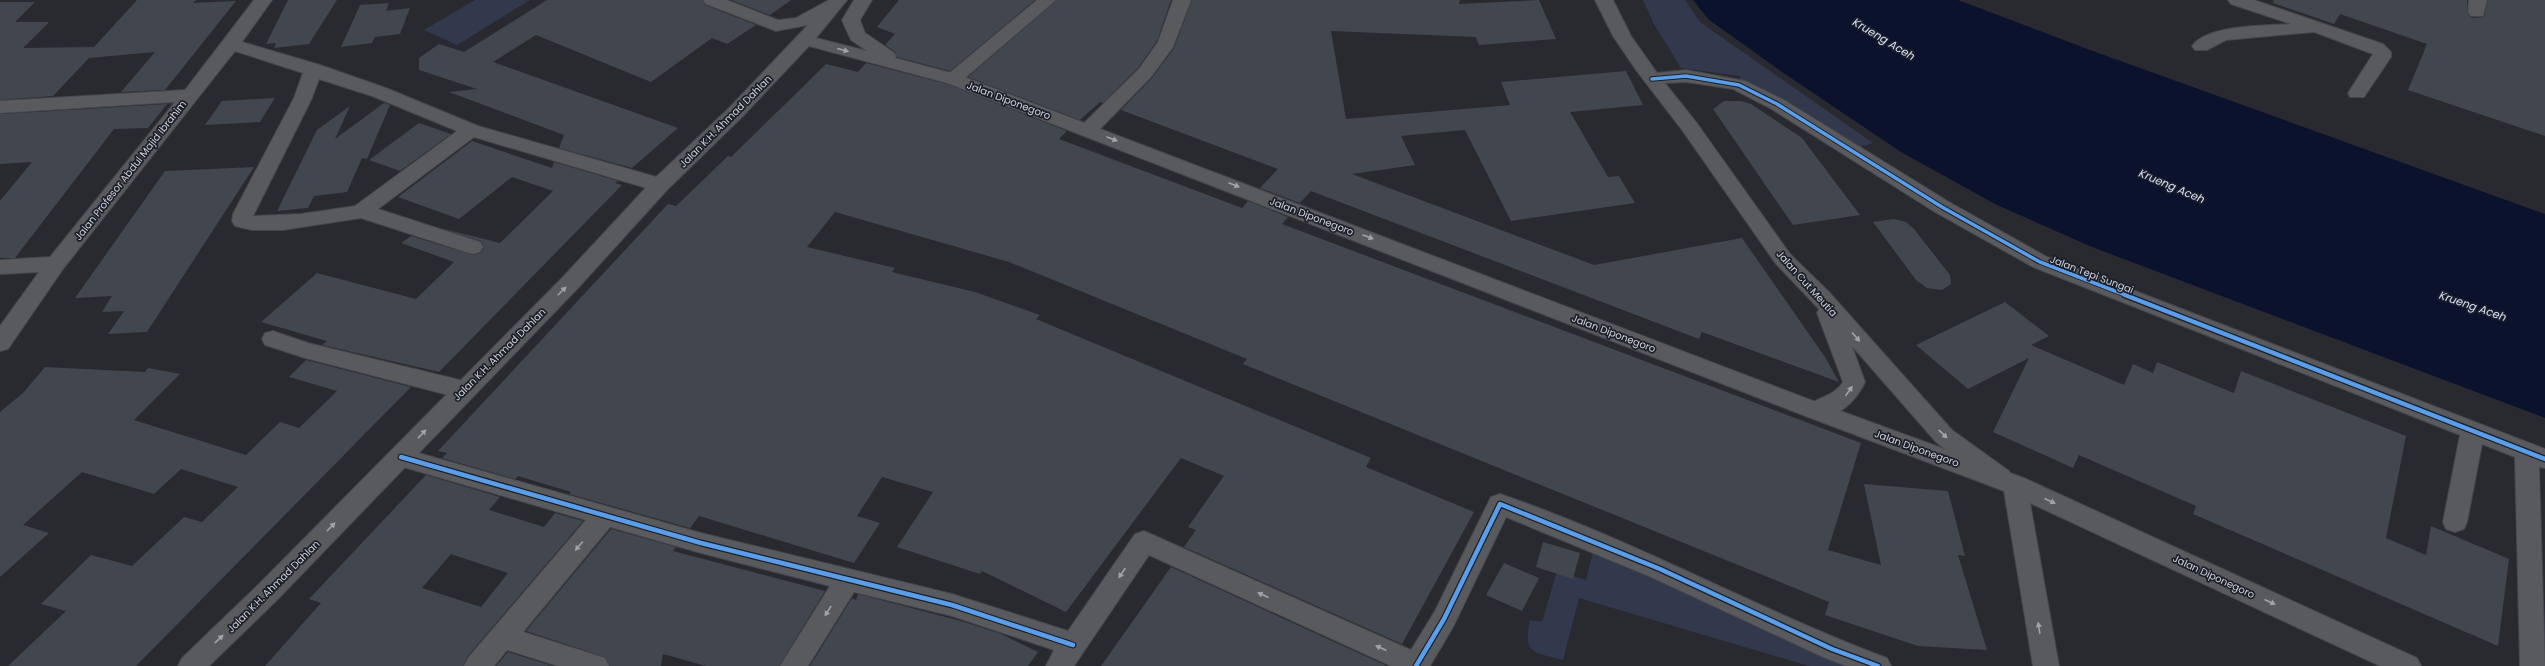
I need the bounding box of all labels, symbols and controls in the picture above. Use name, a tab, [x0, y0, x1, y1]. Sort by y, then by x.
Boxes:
water label: Krueng Aceh	[1850, 14, 1918, 64]
one-way arrow	[837, 47, 849, 53]
street label: Jalan K.H. Ahmad Dahlan	[676, 72, 775, 171]
street label: Jalan Diponegoro	[965, 78, 1053, 123]
street label: Jalan Profesor Abdul Majid Ibrahim	[71, 97, 190, 244]
one-way arrow	[1106, 137, 1118, 143]
water label: Krueng Aceh	[2137, 165, 2207, 207]
one-way arrow	[1228, 183, 1240, 189]
street label: Jalan Diponegoro	[1268, 194, 1356, 239]
one-way arrow	[1362, 235, 1374, 241]
street label: Jalan Cut Meutia	[1773, 247, 1841, 320]
street label: Jalan Tepi Sungai	[2048, 252, 2136, 297]
one-way arrow	[557, 286, 566, 296]
water label: Krueng Aceh	[2437, 287, 2509, 325]
street label: Jalan K.H. Ahmad Dahlan	[450, 305, 549, 404]
street label: Jalan Diponegoro	[1570, 311, 1658, 356]
one-way arrow	[1851, 333, 1860, 342]
one-way arrow	[1845, 386, 1853, 397]
street label: Jalan Diponegoro	[1872, 426, 1961, 471]
one-way arrow	[417, 429, 427, 439]
one-way arrow	[1938, 429, 1948, 439]
one-way arrow	[2044, 497, 2056, 504]
one-way arrow	[326, 522, 336, 532]
street label: Jalan K.H. Ahmad Dahlan	[224, 537, 323, 636]
one-way arrow	[575, 541, 584, 551]
street label: Jalan Diponegoro	[2170, 551, 2257, 602]
one-way arrow	[1119, 567, 1126, 579]
one-way arrow	[1257, 591, 1269, 598]
one-way arrow	[2264, 599, 2275, 605]
one-way arrow	[824, 606, 832, 616]
one-way arrow	[2036, 621, 2042, 634]
one-way arrow	[214, 634, 224, 644]
one-way arrow	[1376, 645, 1387, 651]

